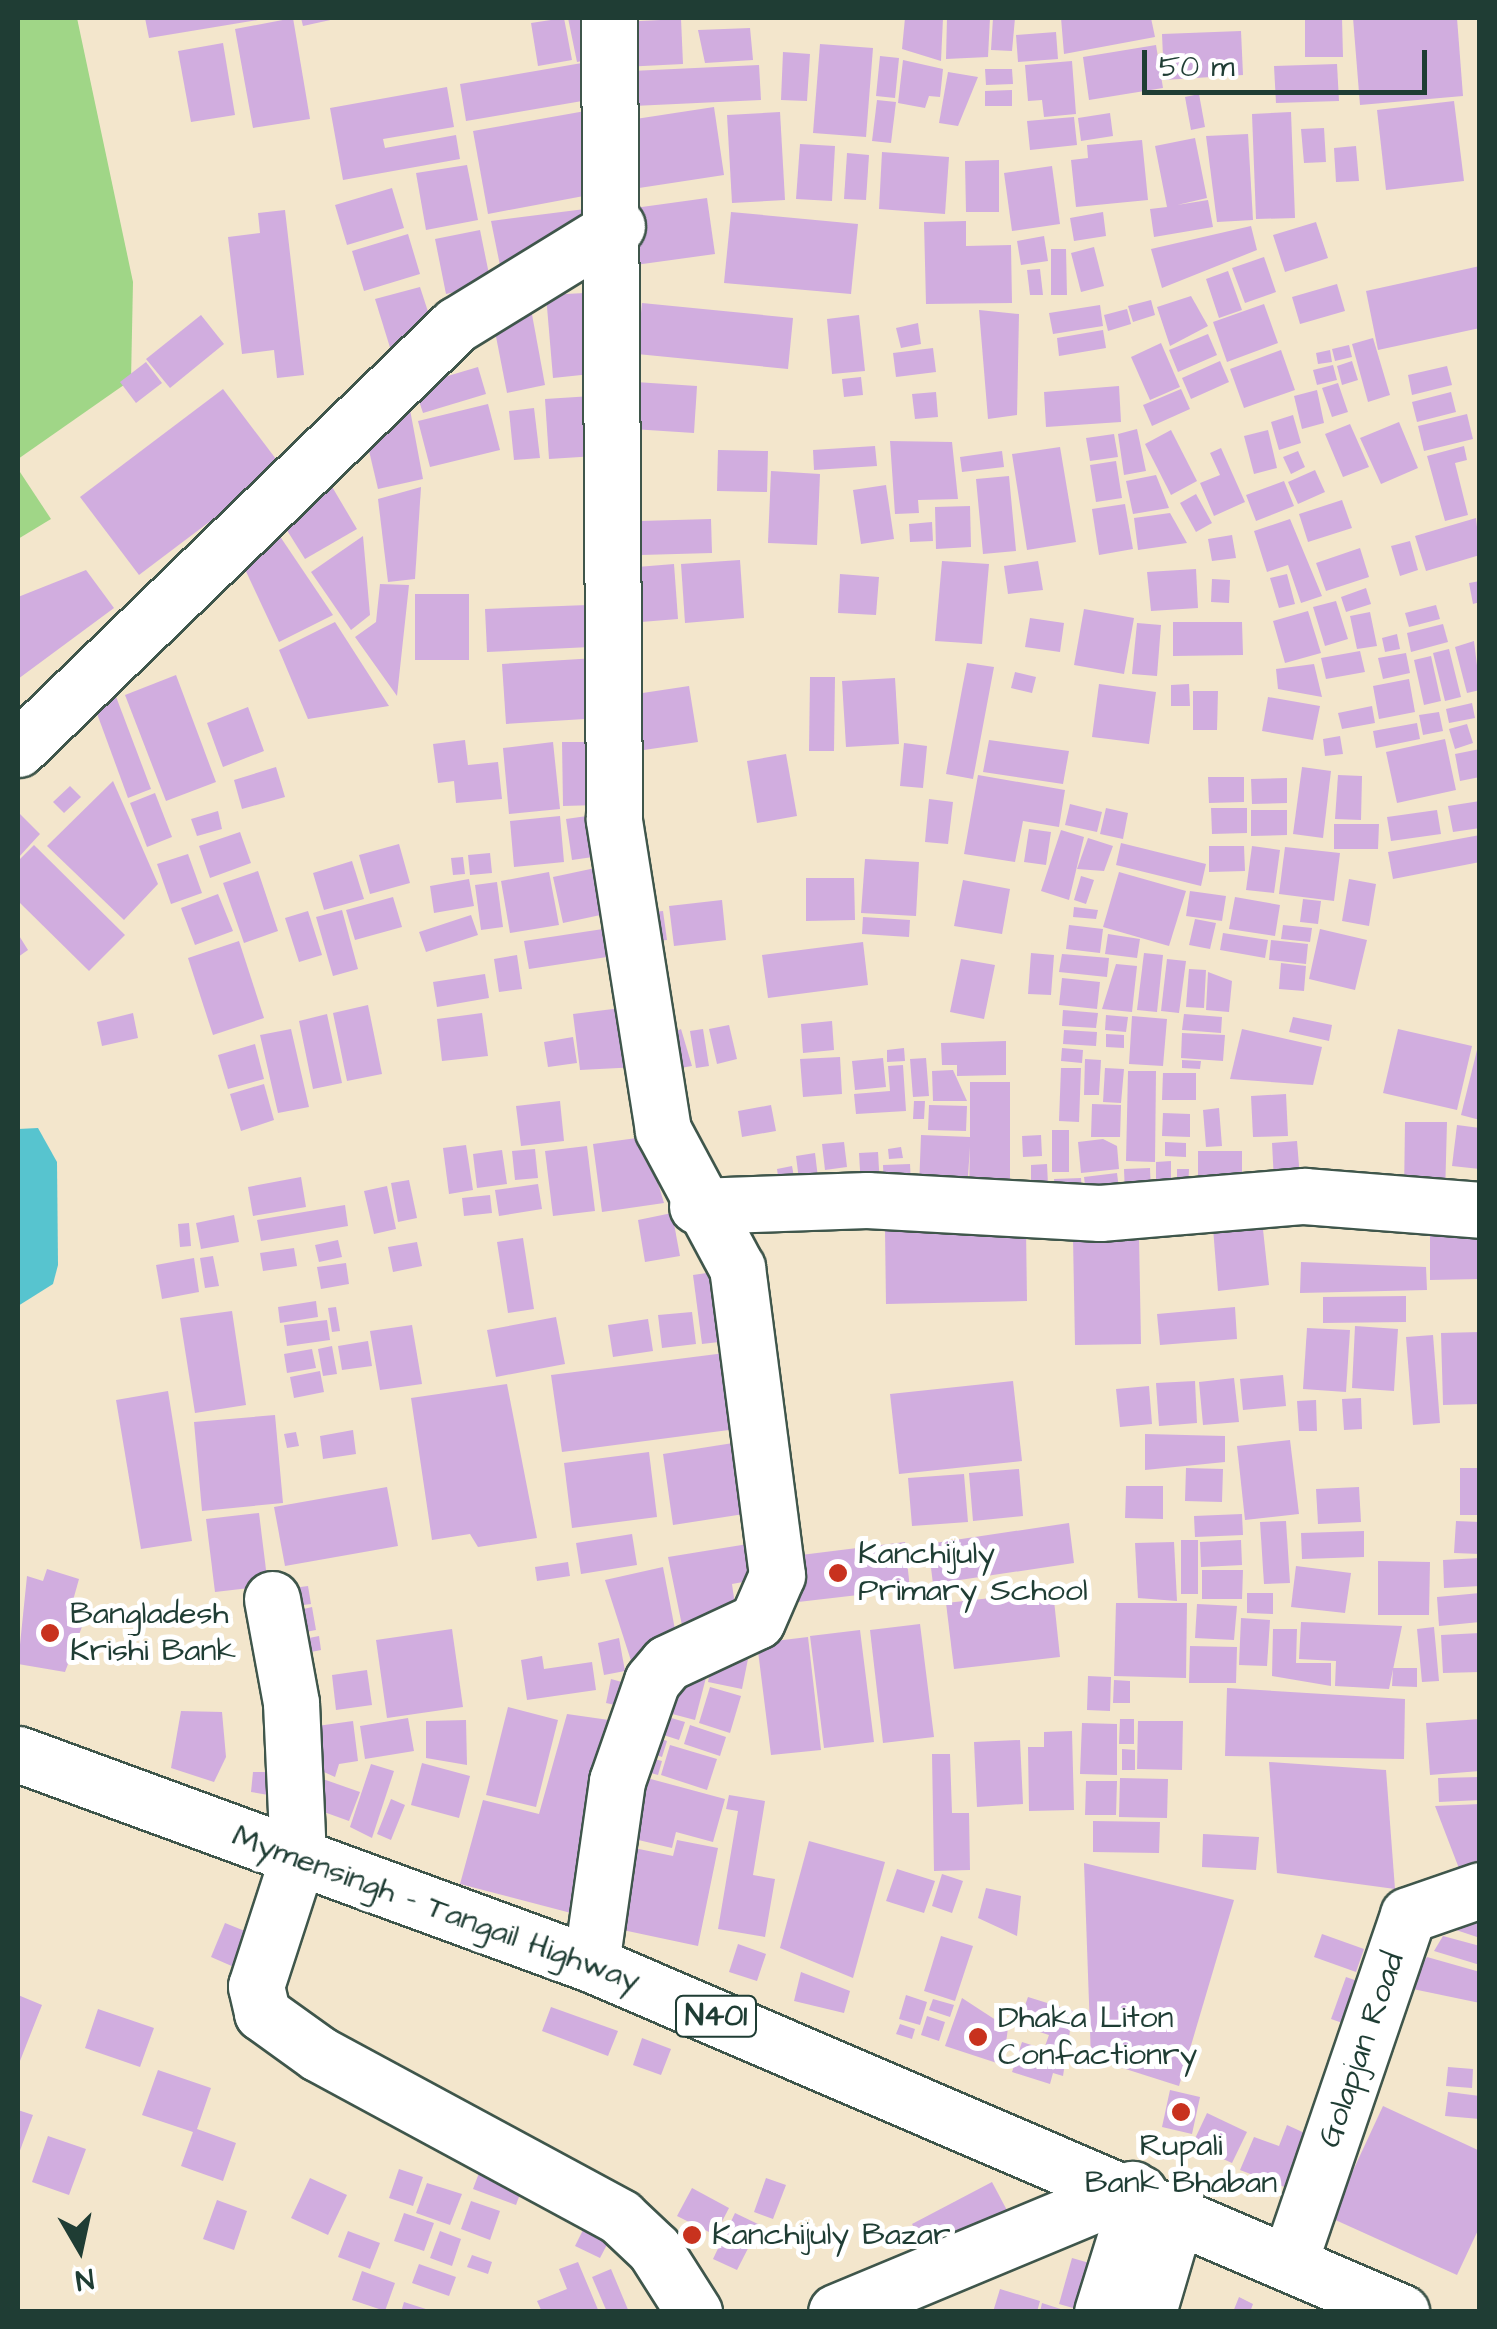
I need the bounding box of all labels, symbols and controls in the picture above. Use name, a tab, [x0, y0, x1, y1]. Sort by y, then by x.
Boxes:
scale bar	[1147, 30, 1432, 92]
text: 50 m	[1159, 46, 1235, 88]
place label: Kanchijuly Primary School	[858, 1536, 1088, 1611]
marker: Kanchijuly Primary School	[827, 1562, 849, 1584]
place label: Bangladesh Krishi Bank	[70, 1596, 236, 1671]
marker: Bangladesh Krishi Bank	[39, 1622, 61, 1644]
street label: Mymensingh - Tangail Highway	[227, 1817, 645, 2001]
street label: Golapjan Road	[1311, 1948, 1413, 2152]
road number: N401	[674, 1991, 758, 2041]
place label: Dhaka Liton Confactionry	[998, 2000, 1197, 2075]
marker: Dhaka Liton Confactionry	[967, 2026, 989, 2048]
marker: Rupali Bank Bhaban	[1170, 2101, 1192, 2123]
place label: Rupali Bank Bhaban	[1085, 2128, 1277, 2203]
north arrow	[30, 2199, 130, 2299]
place label: Kanchijuly Bazar	[712, 2216, 951, 2254]
marker: Kanchijuly Bazar	[681, 2224, 703, 2246]
text: N	[73, 2258, 96, 2300]

